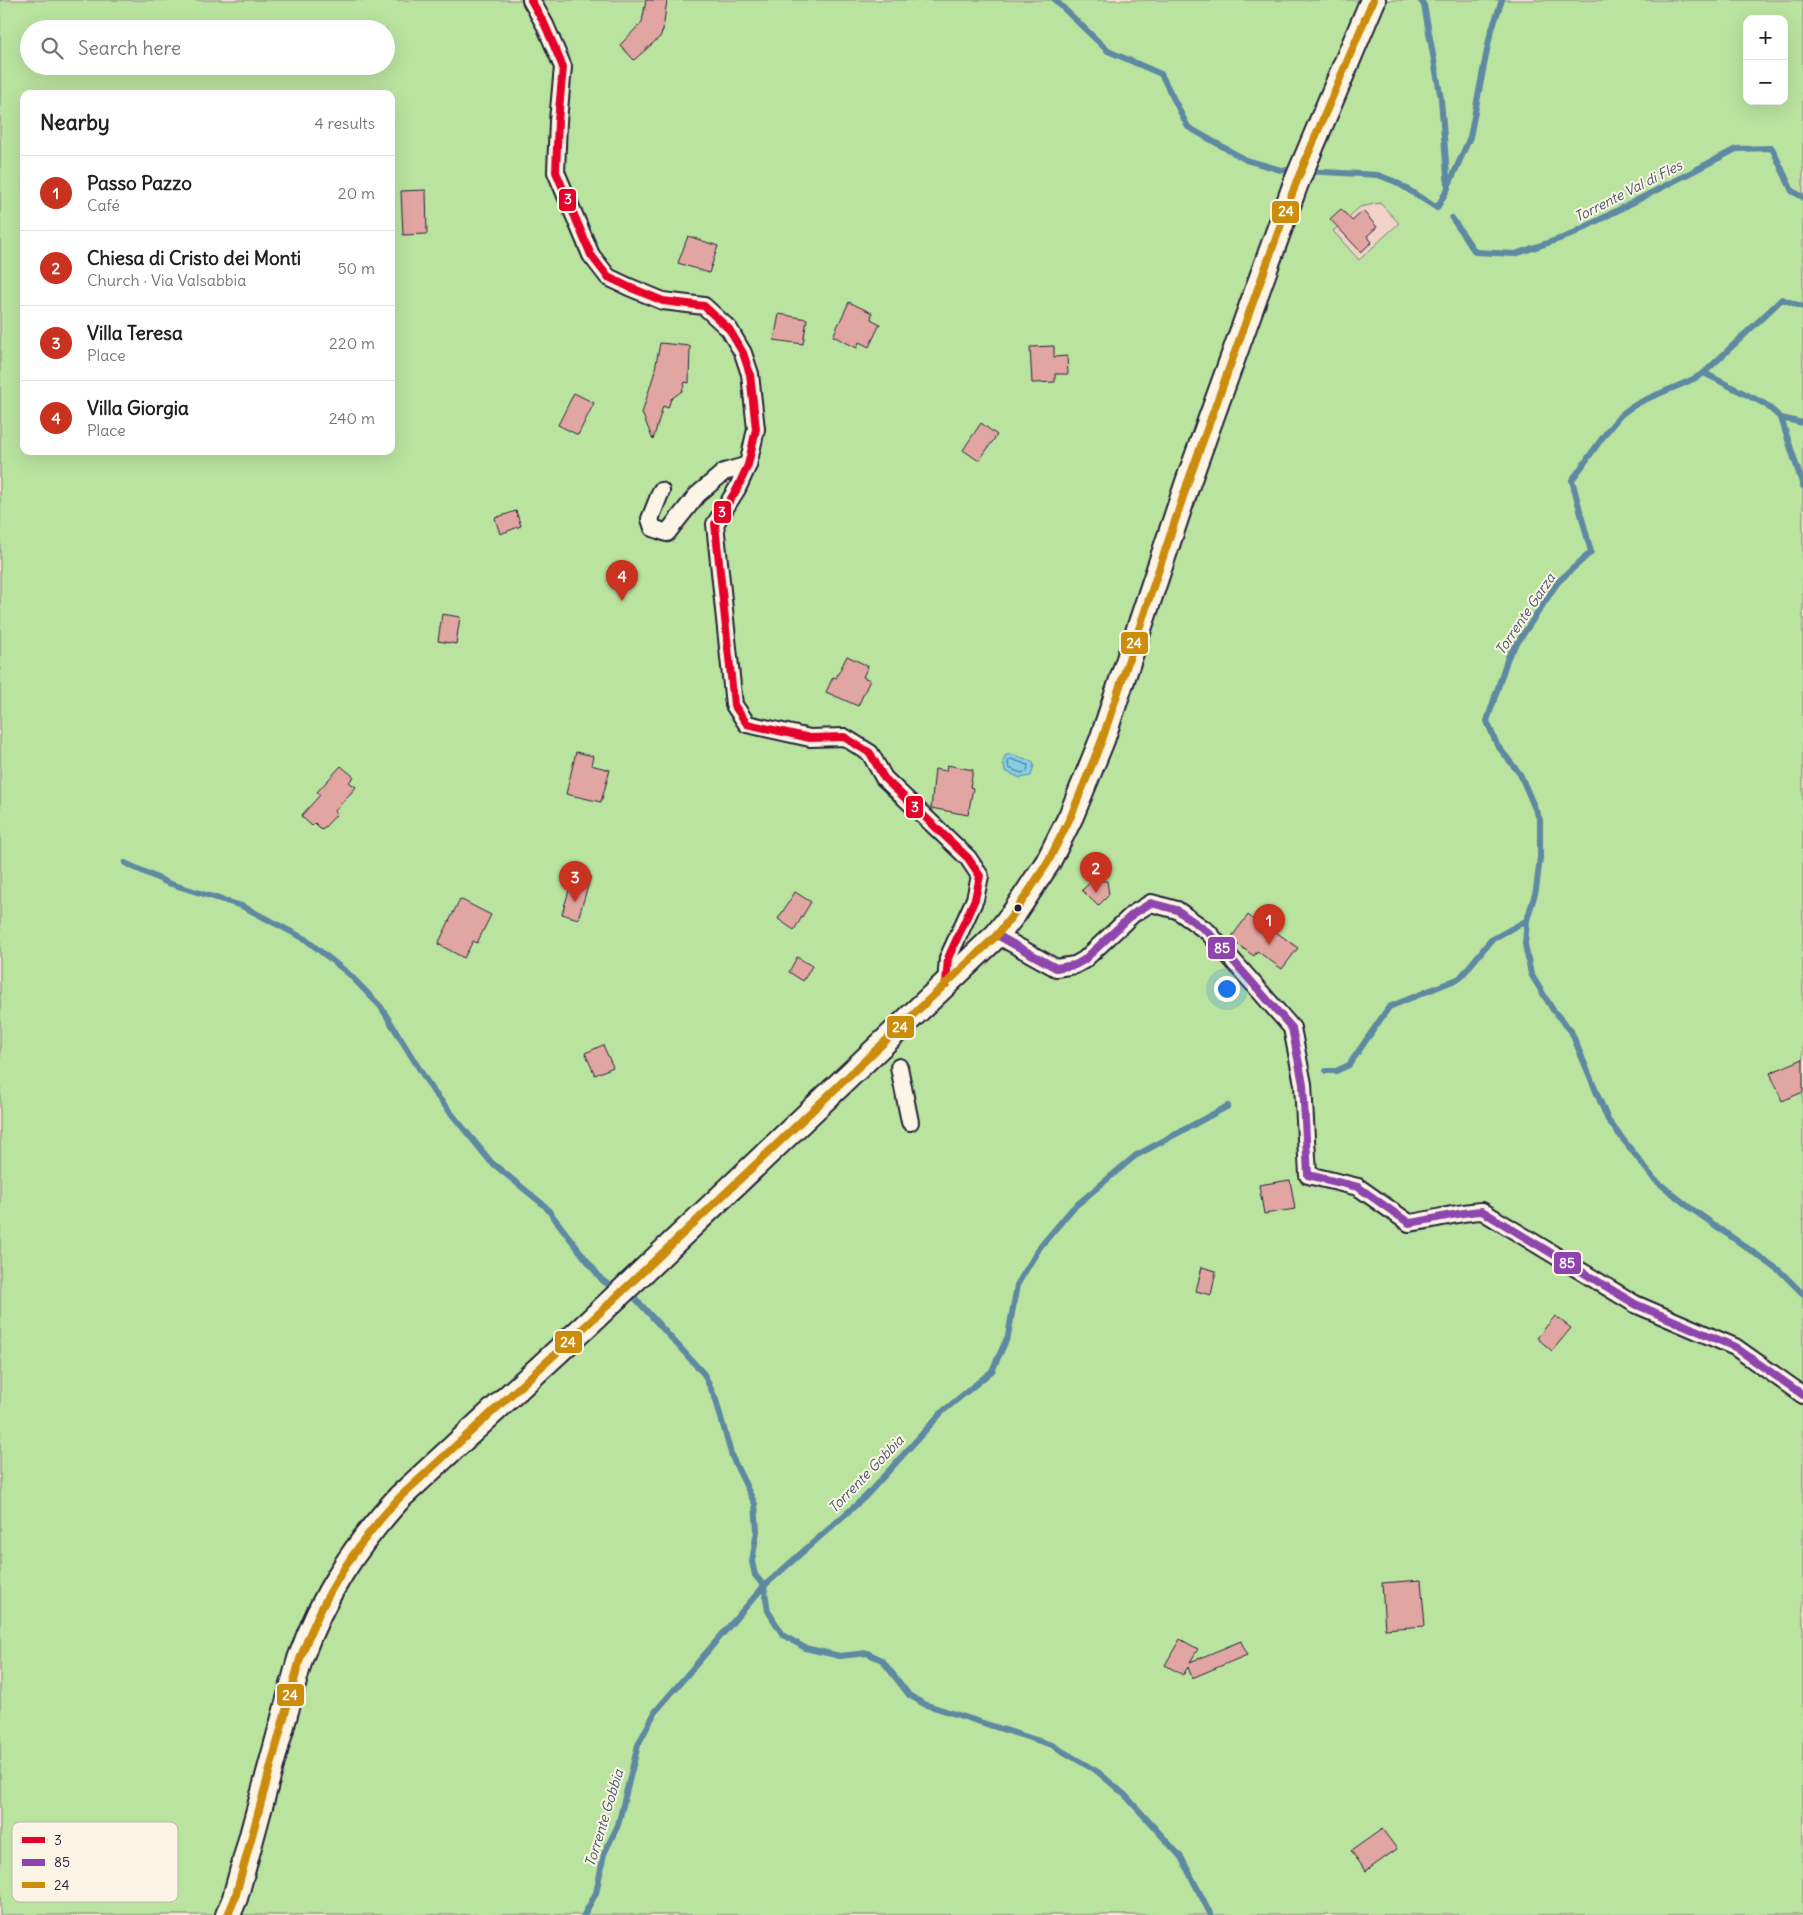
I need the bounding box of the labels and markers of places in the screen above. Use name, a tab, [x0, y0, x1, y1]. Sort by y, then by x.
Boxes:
pin: 4	[606, 560, 638, 601]
pin: 2	[1080, 852, 1112, 893]
pin: 3	[559, 861, 591, 902]
unlabelled marker	[1013, 903, 1023, 913]
pin: 1	[1253, 904, 1285, 945]

